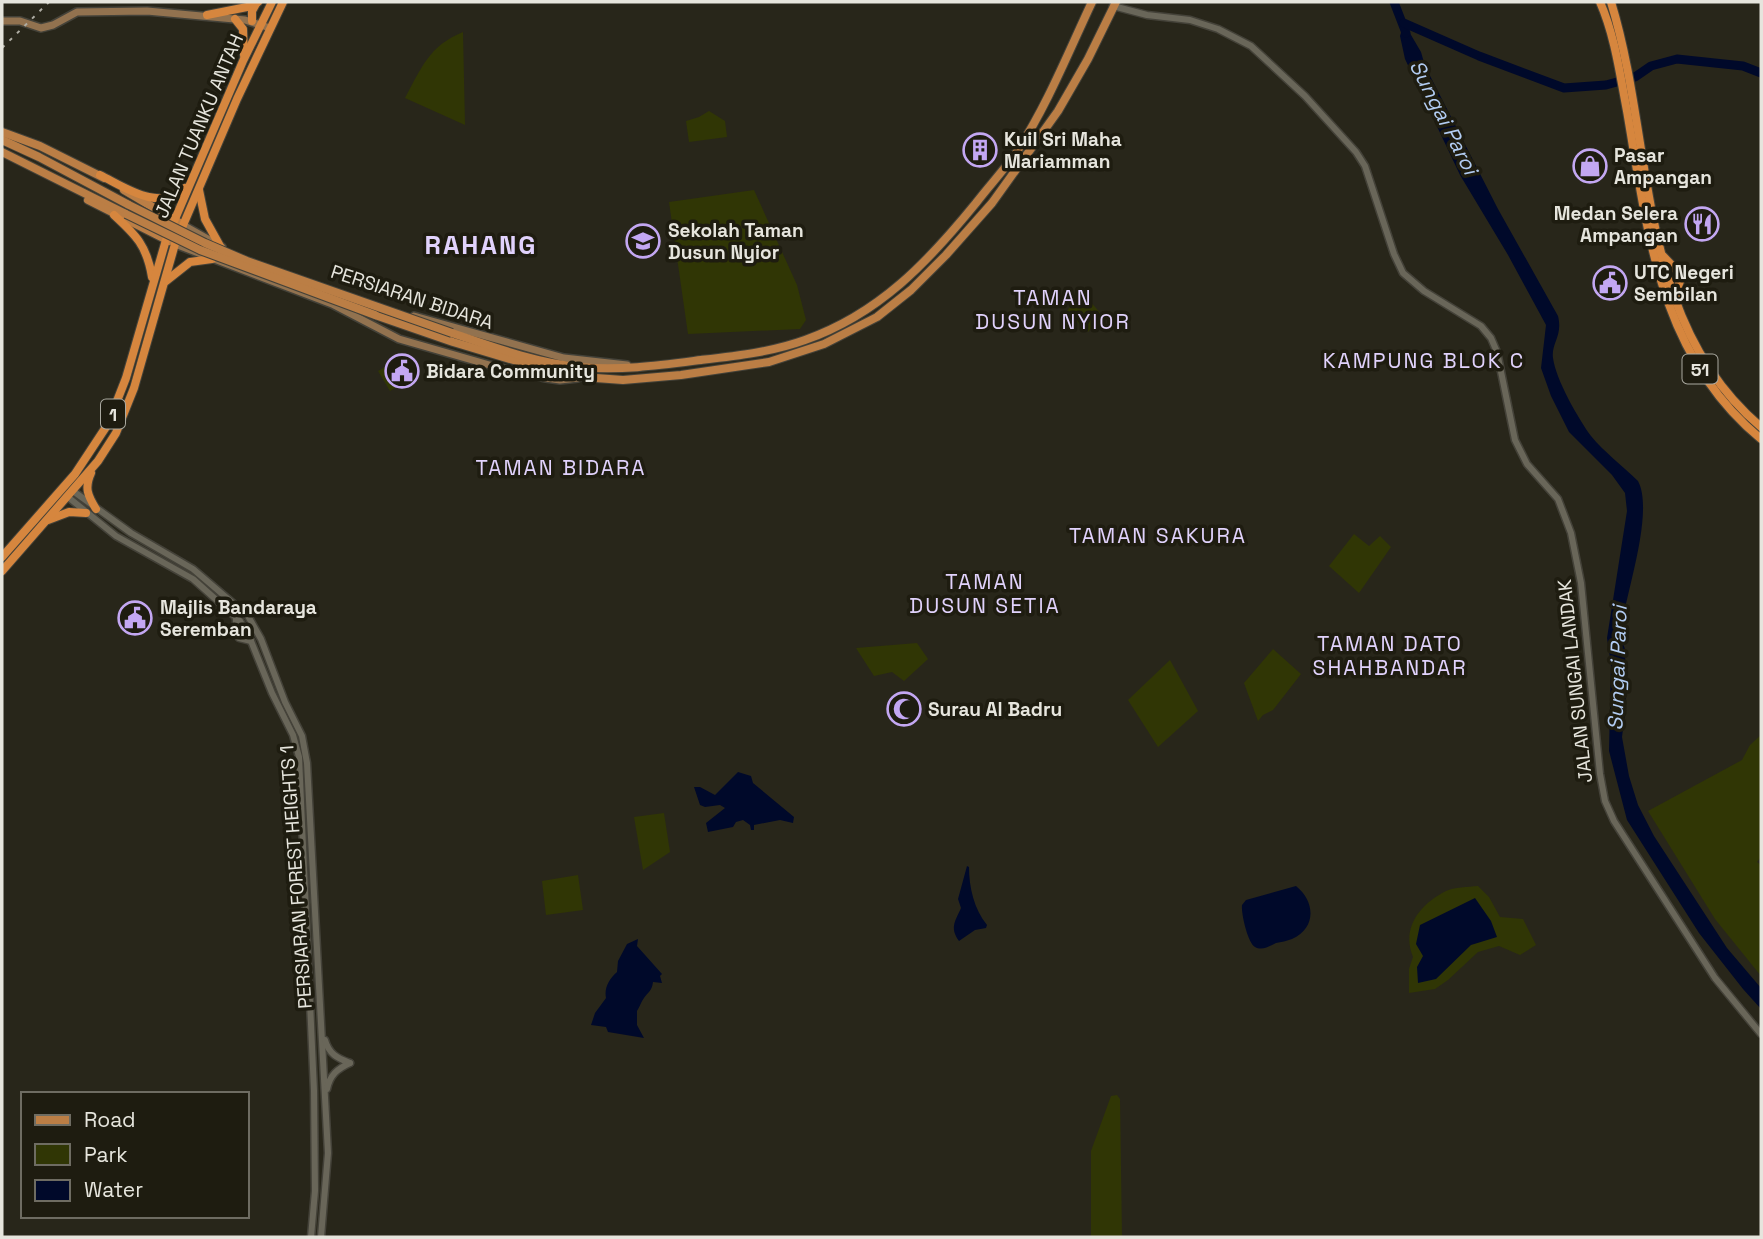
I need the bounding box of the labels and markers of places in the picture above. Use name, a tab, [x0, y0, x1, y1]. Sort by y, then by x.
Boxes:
place label: Kuil Sri Maha Mariamman	[1004, 127, 1122, 174]
building icon: Kuil Sri Maha Mariamman	[961, 131, 999, 169]
place label: Pasar Ampangan	[1614, 143, 1712, 190]
shop icon: Pasar Ampangan	[1571, 147, 1609, 185]
place label: Medan Selera Ampangan	[1554, 201, 1678, 248]
restaurant icon: Medan Selera Ampangan	[1683, 205, 1721, 243]
place label: Sekolah Taman Dusun Nyior	[668, 218, 804, 265]
school or university icon: Sekolah Taman Dusun Nyior	[624, 222, 662, 260]
place label: UTC Negeri Sembilan	[1634, 260, 1734, 307]
public building icon: UTC Negeri Sembilan	[1591, 264, 1629, 302]
public building icon: Bidara Community	[383, 352, 421, 390]
place label: Bidara Community	[426, 359, 595, 384]
place label: Majlis Bandaraya Seremban	[160, 595, 317, 642]
public building icon: Majlis Bandaraya Seremban	[116, 599, 154, 637]
mosque icon: Surau Al Badru	[885, 690, 923, 728]
place label: Surau Al Badru	[928, 697, 1062, 722]

